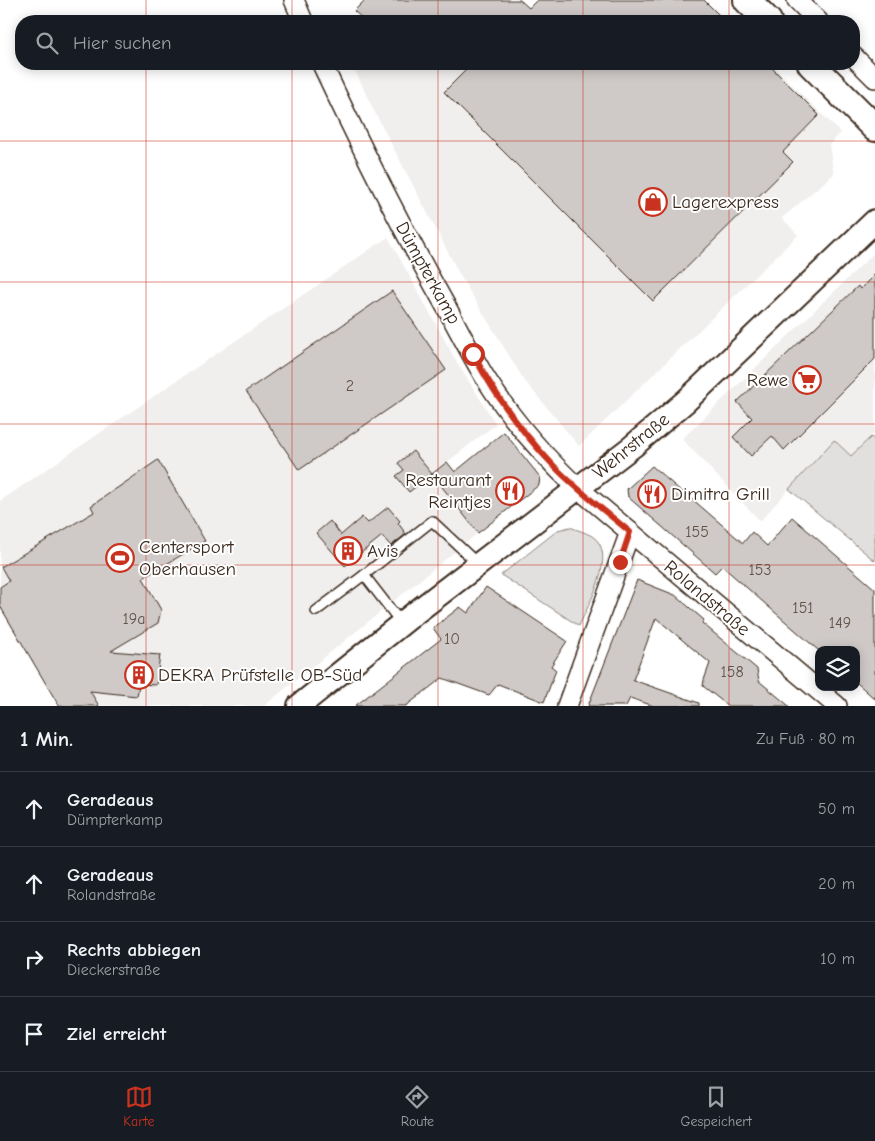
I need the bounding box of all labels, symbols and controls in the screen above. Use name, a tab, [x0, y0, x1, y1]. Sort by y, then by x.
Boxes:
search box	[15, 15, 860, 70]
icon: search	[33, 29, 61, 57]
text: Hier suchen	[73, 32, 171, 54]
shop icon: Lagerexpress	[638, 187, 668, 217]
place label: Lagerexpress	[672, 191, 779, 213]
street label: Dümpterkamp	[391, 218, 465, 328]
route start	[462, 343, 485, 366]
supermarket icon: Rewe	[792, 365, 822, 395]
place label: Rewe	[747, 369, 788, 391]
house number: 2	[346, 377, 354, 395]
street label: Wehrstraße	[588, 408, 674, 484]
place label: Restaurant Reintjes	[405, 469, 492, 513]
restaurant icon: Restaurant Reintjes	[495, 476, 525, 506]
restaurant icon: Dimitra Grill	[637, 479, 667, 509]
place label: Dimitra Grill	[671, 483, 770, 505]
house number: 155	[685, 523, 709, 541]
place label: Centersport Oberhausen	[139, 536, 236, 580]
building icon: Avis	[333, 536, 363, 566]
place label: Avis	[367, 540, 398, 562]
sports icon: Centersport Oberhausen	[105, 543, 135, 573]
route end	[609, 551, 632, 574]
street label: Rolandstraße	[660, 556, 754, 640]
house number: 153	[748, 561, 772, 579]
house number: 151	[792, 599, 814, 617]
house number: 19a	[122, 610, 146, 628]
house number: 149	[829, 614, 851, 632]
house number: 10	[444, 630, 460, 648]
map controls	[815, 646, 860, 691]
button: layers	[815, 646, 860, 691]
building icon: DEKRA Prüfstelle OB-Süd	[124, 660, 154, 690]
house number: 158	[720, 663, 744, 681]
place label: DEKRA Prüfstelle OB-Süd	[158, 664, 362, 686]
text: 1 Min.	[20, 727, 73, 751]
text: Zu Fuß · 80 m	[756, 730, 855, 748]
text: Geradeaus	[67, 789, 153, 811]
icon: ahead	[20, 795, 48, 823]
text: 50 m	[818, 800, 855, 818]
text: Dümpterkamp	[67, 811, 163, 829]
text: Geradeaus	[67, 864, 153, 886]
icon: ahead	[20, 870, 48, 898]
text: 20 m	[818, 875, 855, 893]
text: Rolandstraße	[67, 886, 156, 904]
text: Rechts abbiegen	[67, 939, 201, 961]
icon: right	[20, 945, 48, 973]
text: 10 m	[820, 950, 855, 968]
text: Dieckerstraße	[67, 961, 160, 979]
icon: arrive	[20, 1020, 48, 1048]
text: Ziel erreicht	[67, 1023, 166, 1045]
tab: Karte	[123, 1083, 154, 1130]
tab: Route	[401, 1083, 434, 1130]
tab: Gespeichert	[680, 1083, 752, 1130]

